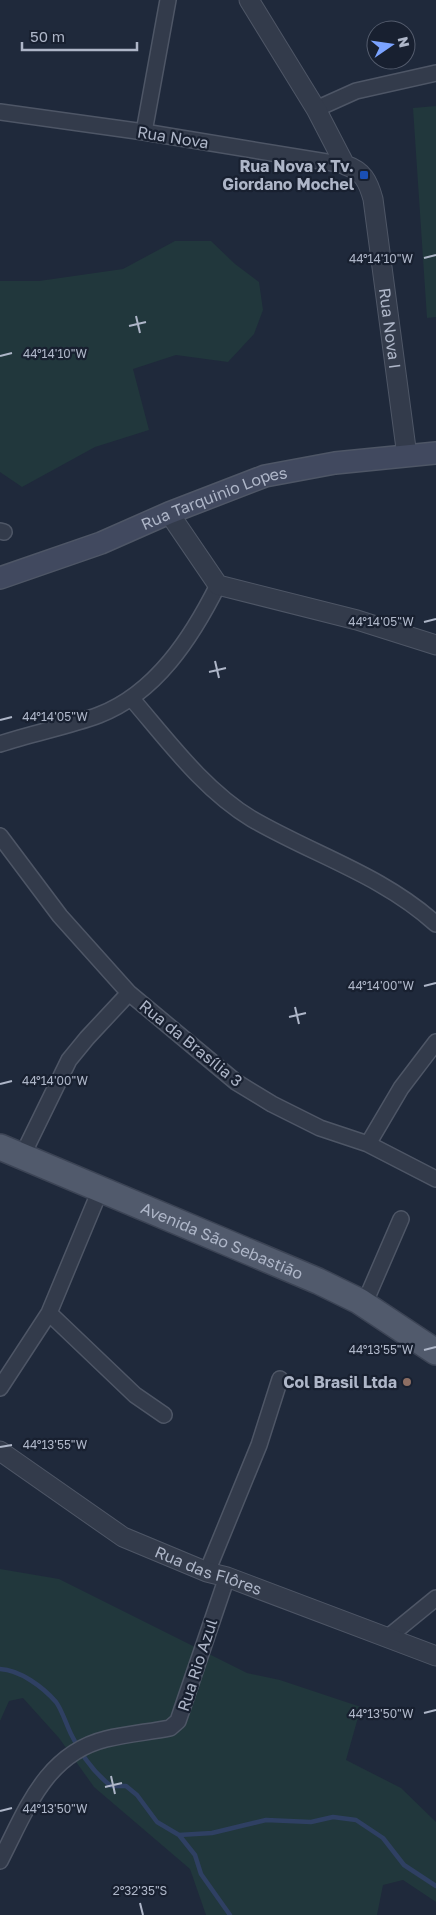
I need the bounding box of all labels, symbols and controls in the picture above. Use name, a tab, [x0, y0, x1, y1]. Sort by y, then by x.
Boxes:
scale bar	[22, 20, 138, 52]
north arrow	[366, 20, 416, 70]
text: 50 m	[30, 27, 65, 45]
text: N	[395, 35, 414, 49]
street label: Rua Nova	[136, 121, 210, 153]
place label: Rua Nova x Tv. Giordano Mochel	[222, 156, 355, 194]
marker: Rua Nova x Tv. Giordano Mochel	[358, 169, 370, 181]
text: 44°14'10"W	[349, 251, 414, 266]
street label: Rua Nova I	[375, 287, 405, 370]
text: 44°14'10"W	[23, 346, 88, 361]
street label: Rua Tarquinio Lopes	[138, 462, 289, 534]
text: 44°14'05"W	[348, 614, 414, 629]
text: 44°14'05"W	[22, 709, 88, 724]
text: 44°14'00"W	[348, 978, 414, 993]
street label: Rua da Brasília 3	[135, 995, 247, 1091]
text: 44°14'00"W	[22, 1073, 88, 1088]
street label: Avenida São Sebastião	[138, 1198, 306, 1284]
text: 44°13'55"W	[349, 1342, 414, 1357]
place label: Col Brasil Ltda	[283, 1372, 397, 1392]
marker: Col Brasil Ltda	[401, 1376, 413, 1388]
text: 44°13'55"W	[23, 1437, 88, 1452]
street label: Rua das Flôres	[152, 1541, 265, 1599]
street label: Rua Rio Azul	[173, 1616, 221, 1714]
text: 44°13'50"W	[348, 1706, 414, 1721]
text: 44°13'50"W	[22, 1801, 88, 1816]
text: 2°32'35"S	[113, 1883, 168, 1898]

